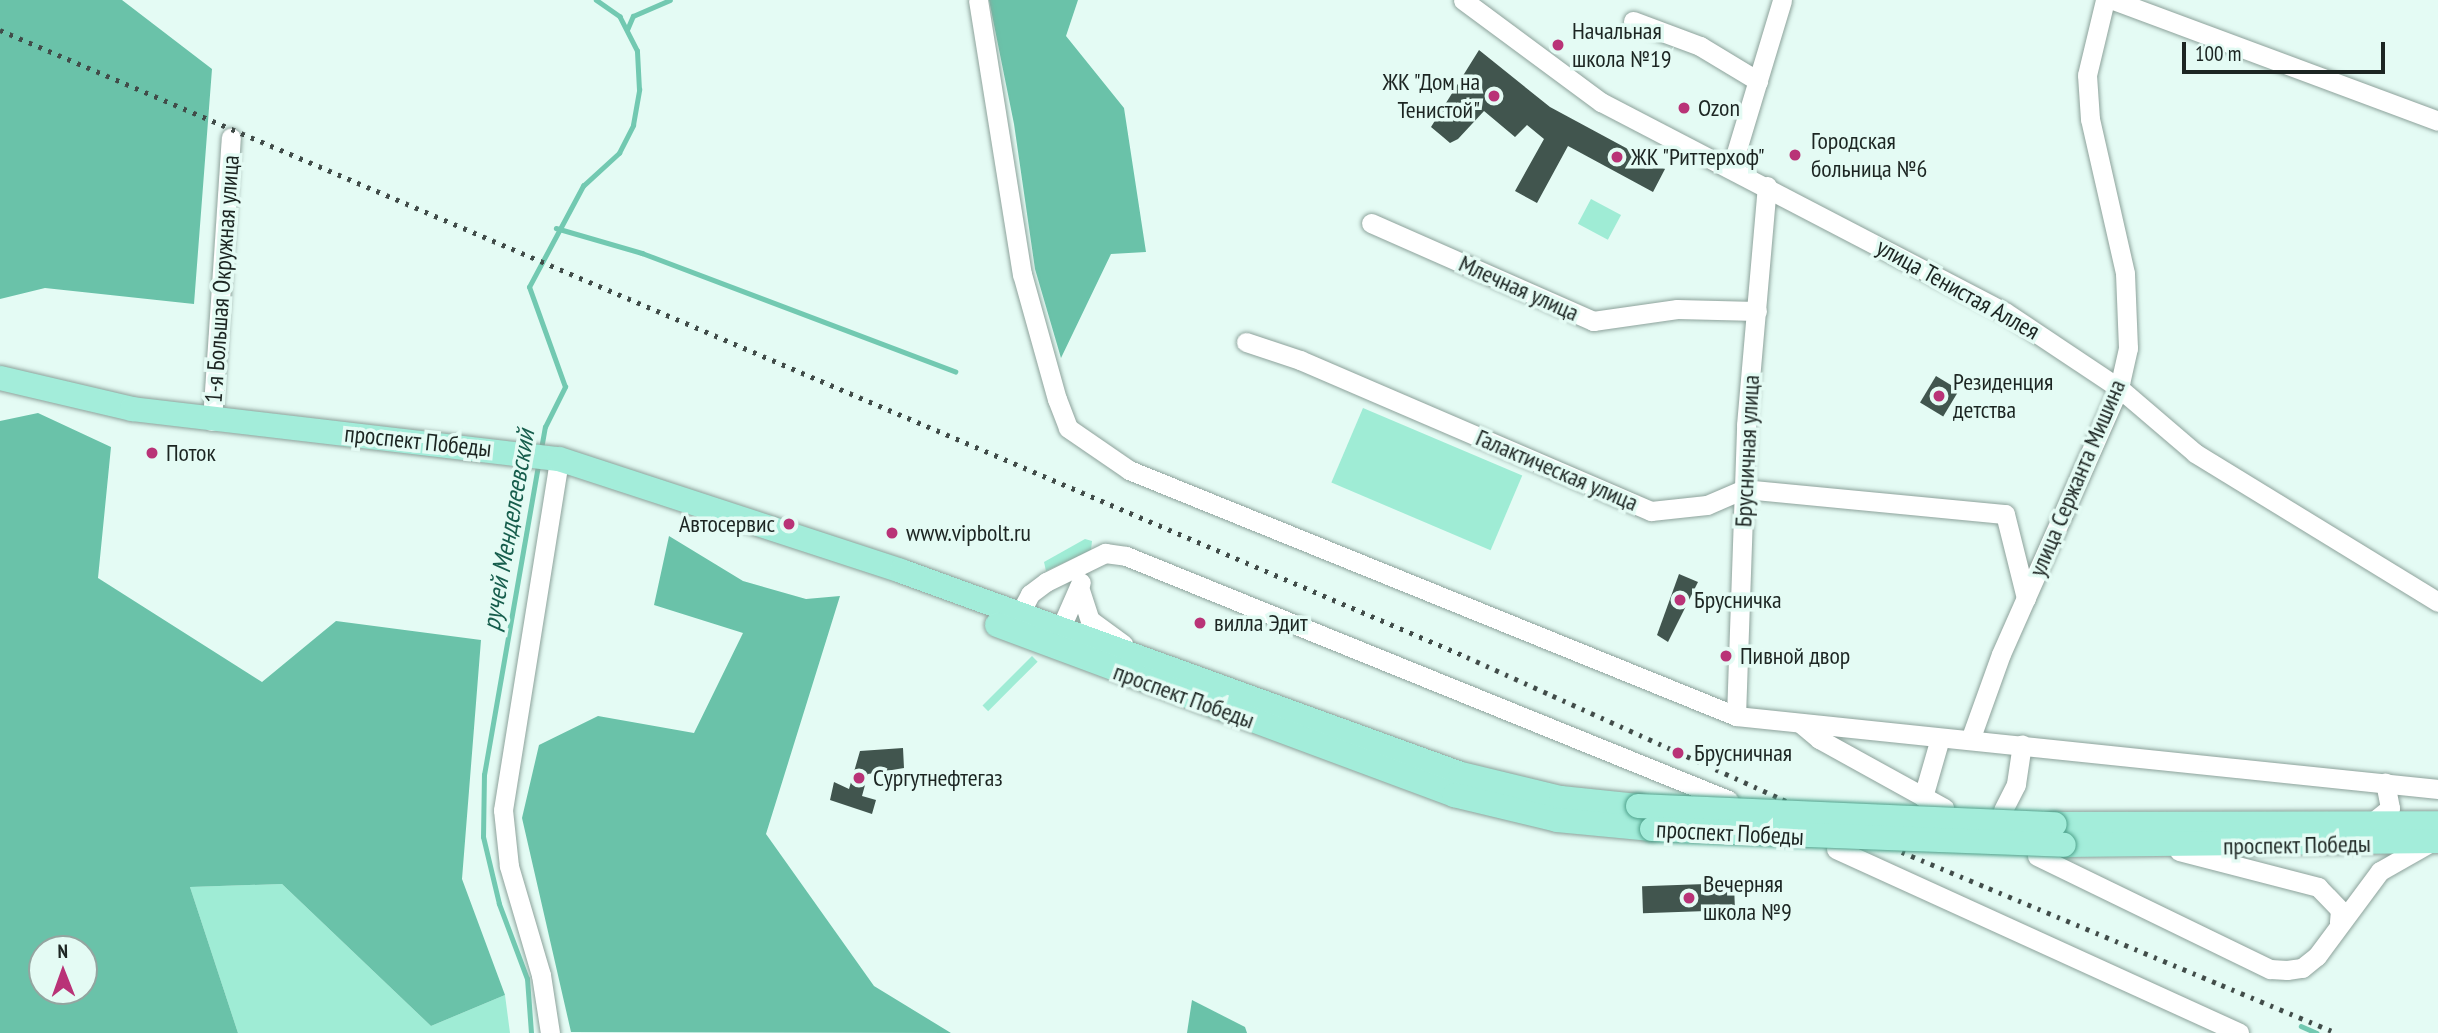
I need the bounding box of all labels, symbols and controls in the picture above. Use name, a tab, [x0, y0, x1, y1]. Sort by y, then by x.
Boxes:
place label: Начальная школа №19	[1572, 17, 1672, 73]
scale bar	[2186, 28, 2389, 72]
marker: Начальная школа №19	[1550, 37, 1566, 53]
text: 100 m	[2195, 40, 2241, 67]
place label: ЖК "Дом на Тенистой"	[1381, 68, 1480, 124]
marker: ЖК "Дом на Тенистой"	[1486, 88, 1502, 104]
place label: Ozon	[1698, 94, 1740, 122]
marker: Ozon	[1676, 100, 1692, 116]
place label: Городская больница №6	[1811, 127, 1927, 183]
place label: ЖК "Риттерхоф"	[1631, 143, 1766, 171]
marker: Городская больница №6	[1785, 145, 1805, 165]
marker: ЖК "Риттерхоф"	[1609, 149, 1625, 165]
street label: 1-я Большая Окружная улица	[199, 154, 245, 404]
street label: улица Тенистая Аллея	[1871, 232, 2045, 346]
street label: Млечная улица	[1455, 249, 1583, 327]
place label: Резиденция детства	[1953, 368, 2053, 424]
street label: Брусничная улица	[1729, 374, 1765, 528]
street label: улица Сержанта Мишина	[2023, 375, 2131, 581]
marker: Резиденция детства	[1931, 388, 1947, 404]
street label: проспект Победы	[343, 419, 493, 463]
street label: Галактическая улица	[1472, 423, 1642, 517]
water label: ручей Менделеевский	[475, 427, 541, 633]
place label: Поток	[166, 439, 216, 467]
marker: Поток	[144, 445, 160, 461]
place label: Автосервис	[679, 510, 775, 538]
marker: Автосервис	[781, 516, 797, 532]
place label: www.vipbolt.ru	[906, 519, 1031, 547]
marker: www.vipbolt.ru	[884, 525, 900, 541]
place label: Брусничка	[1694, 586, 1782, 614]
marker: Брусничка	[1672, 592, 1688, 608]
place label: вилла Эдит	[1214, 609, 1308, 637]
marker: вилла Эдит	[1192, 615, 1208, 631]
place label: Пивной двор	[1740, 642, 1850, 670]
marker: Пивной двор	[1718, 648, 1734, 664]
street label: проспект Победы	[1109, 657, 1259, 735]
place label: Брусничная	[1694, 739, 1792, 767]
marker: Брусничная	[1668, 743, 1688, 763]
place label: Сургутнефтегаз	[873, 764, 1003, 792]
marker: Сургутнефтегаз	[851, 770, 867, 786]
street label: проспект Победы	[1655, 815, 1805, 851]
street label: проспект Победы	[2223, 829, 2371, 861]
place label: Вечерняя школа №9	[1703, 870, 1792, 926]
marker: Вечерняя школа №9	[1681, 890, 1697, 906]
north arrow	[28, 935, 98, 1005]
text: N	[57, 939, 68, 963]

